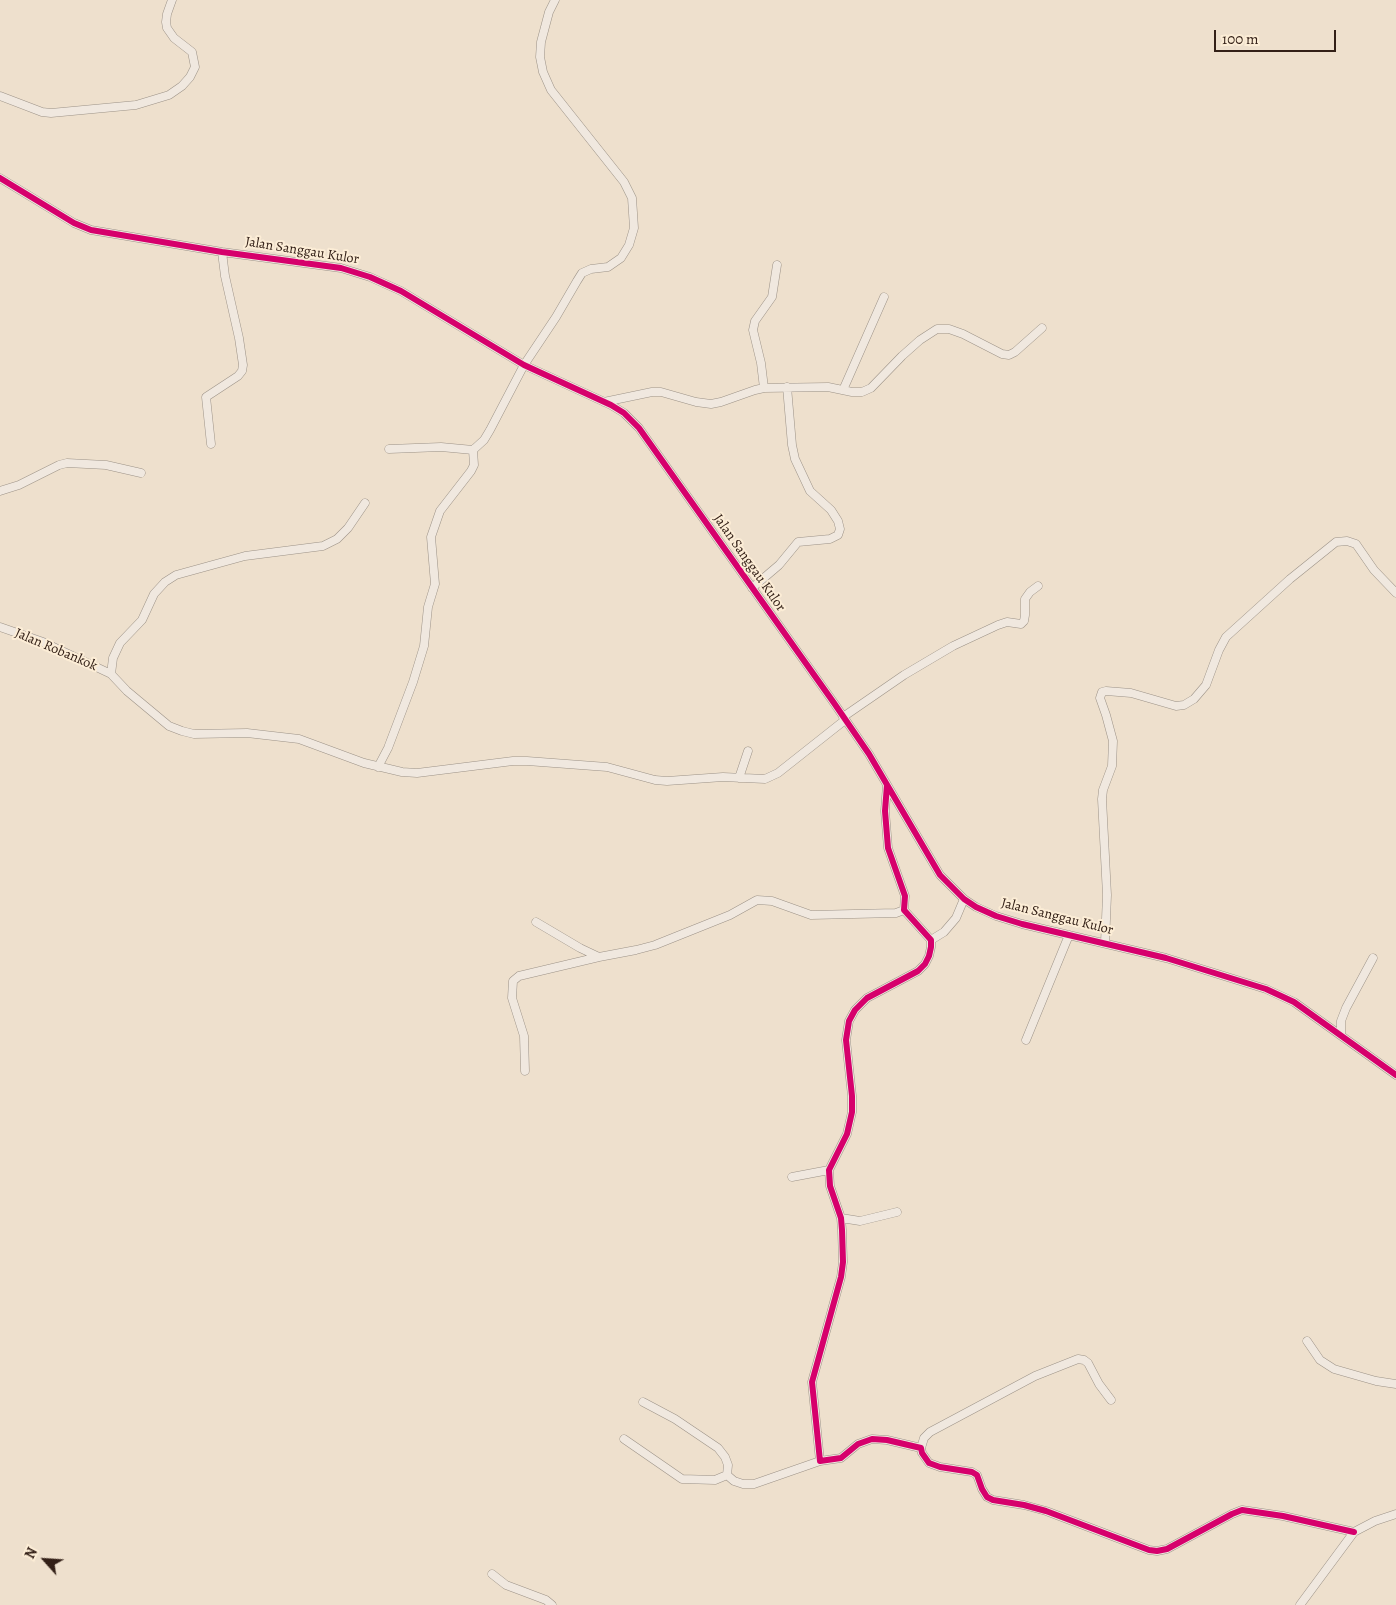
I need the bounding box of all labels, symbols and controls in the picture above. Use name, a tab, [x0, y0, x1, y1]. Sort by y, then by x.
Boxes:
scale bar	[1216, 20, 1338, 52]
text: 100 m	[1222, 29, 1259, 49]
street label: Jalan Sanggau Kulor	[244, 234, 360, 268]
street label: Jalan Sanggau Kulor	[709, 511, 789, 615]
street label: Jalan Robankok	[12, 625, 100, 675]
street label: Jalan Sanggau Kulor	[999, 895, 1115, 939]
north arrow	[20, 1535, 70, 1585]
text: N	[20, 1544, 42, 1562]

